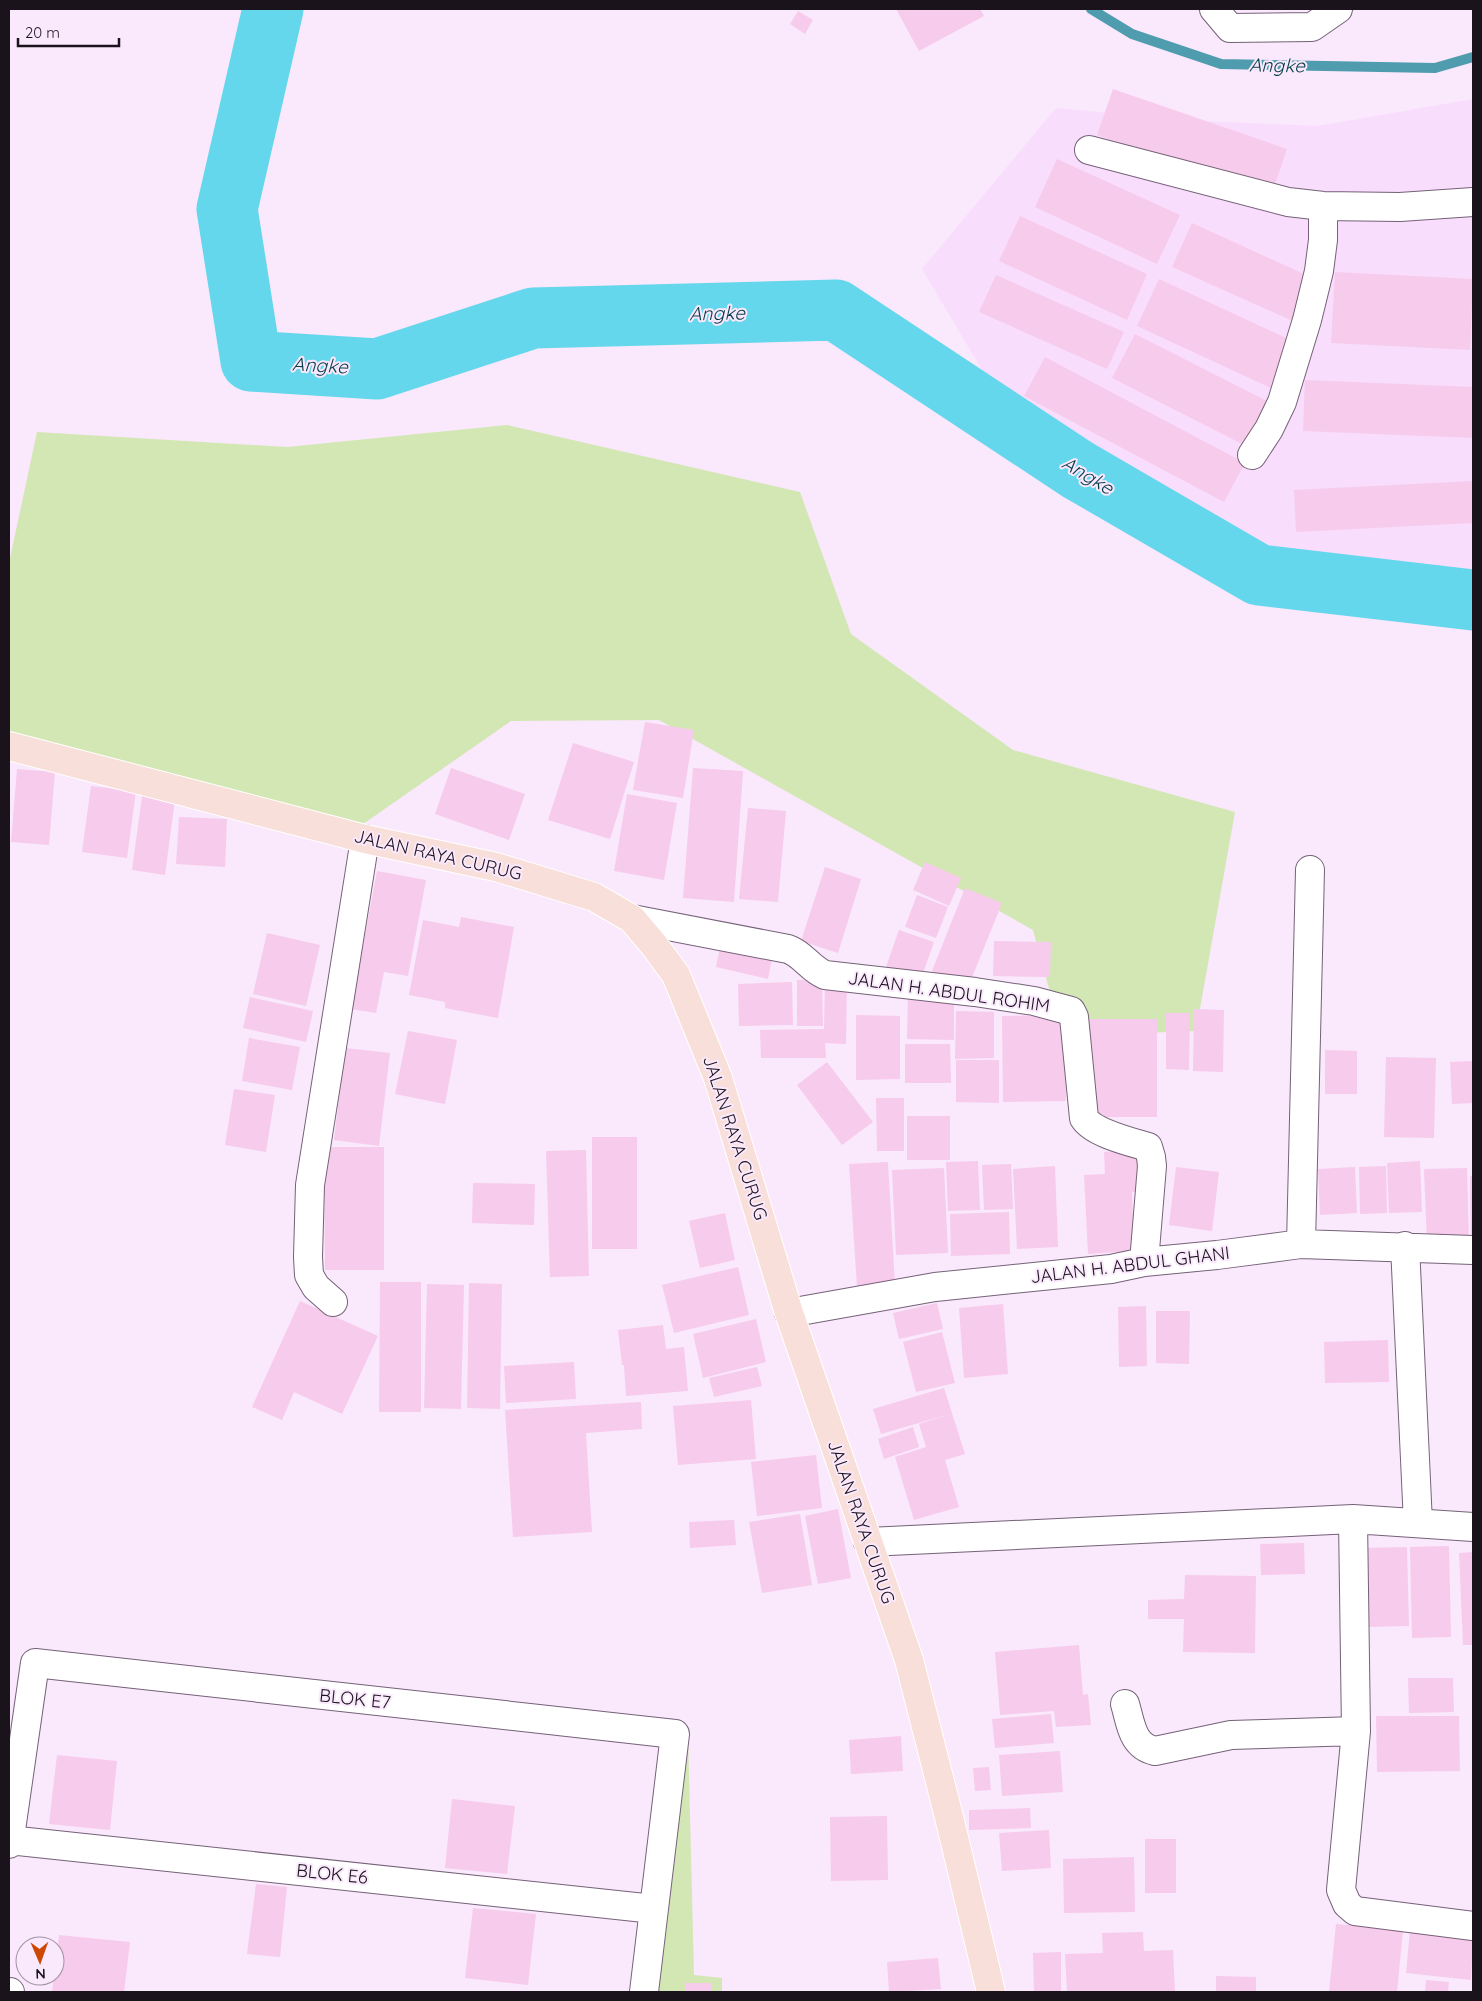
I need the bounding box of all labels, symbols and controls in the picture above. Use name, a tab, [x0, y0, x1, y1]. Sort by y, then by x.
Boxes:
scale bar	[18, 15, 119, 47]
text: 20 m	[25, 23, 60, 42]
water label: Angke	[1249, 53, 1306, 78]
water label: Angke	[689, 300, 746, 325]
water label: Angke	[292, 352, 350, 379]
water label: Angke	[1058, 450, 1119, 500]
street label: JALAN RAYA CURUG	[352, 824, 524, 885]
street label: JALAN H. ABDUL ROHIM	[847, 966, 1052, 1017]
street label: JALAN RAYA CURUG	[698, 1053, 773, 1223]
street label: JALAN H. ABDUL GHANI	[1029, 1241, 1231, 1288]
street label: JALAN RAYA CURUG	[823, 1437, 900, 1607]
street label: BLOK E7	[318, 1683, 392, 1714]
street label: BLOK E6	[295, 1858, 369, 1889]
north arrow	[15, 1936, 65, 1986]
text: N	[35, 1965, 46, 1983]

